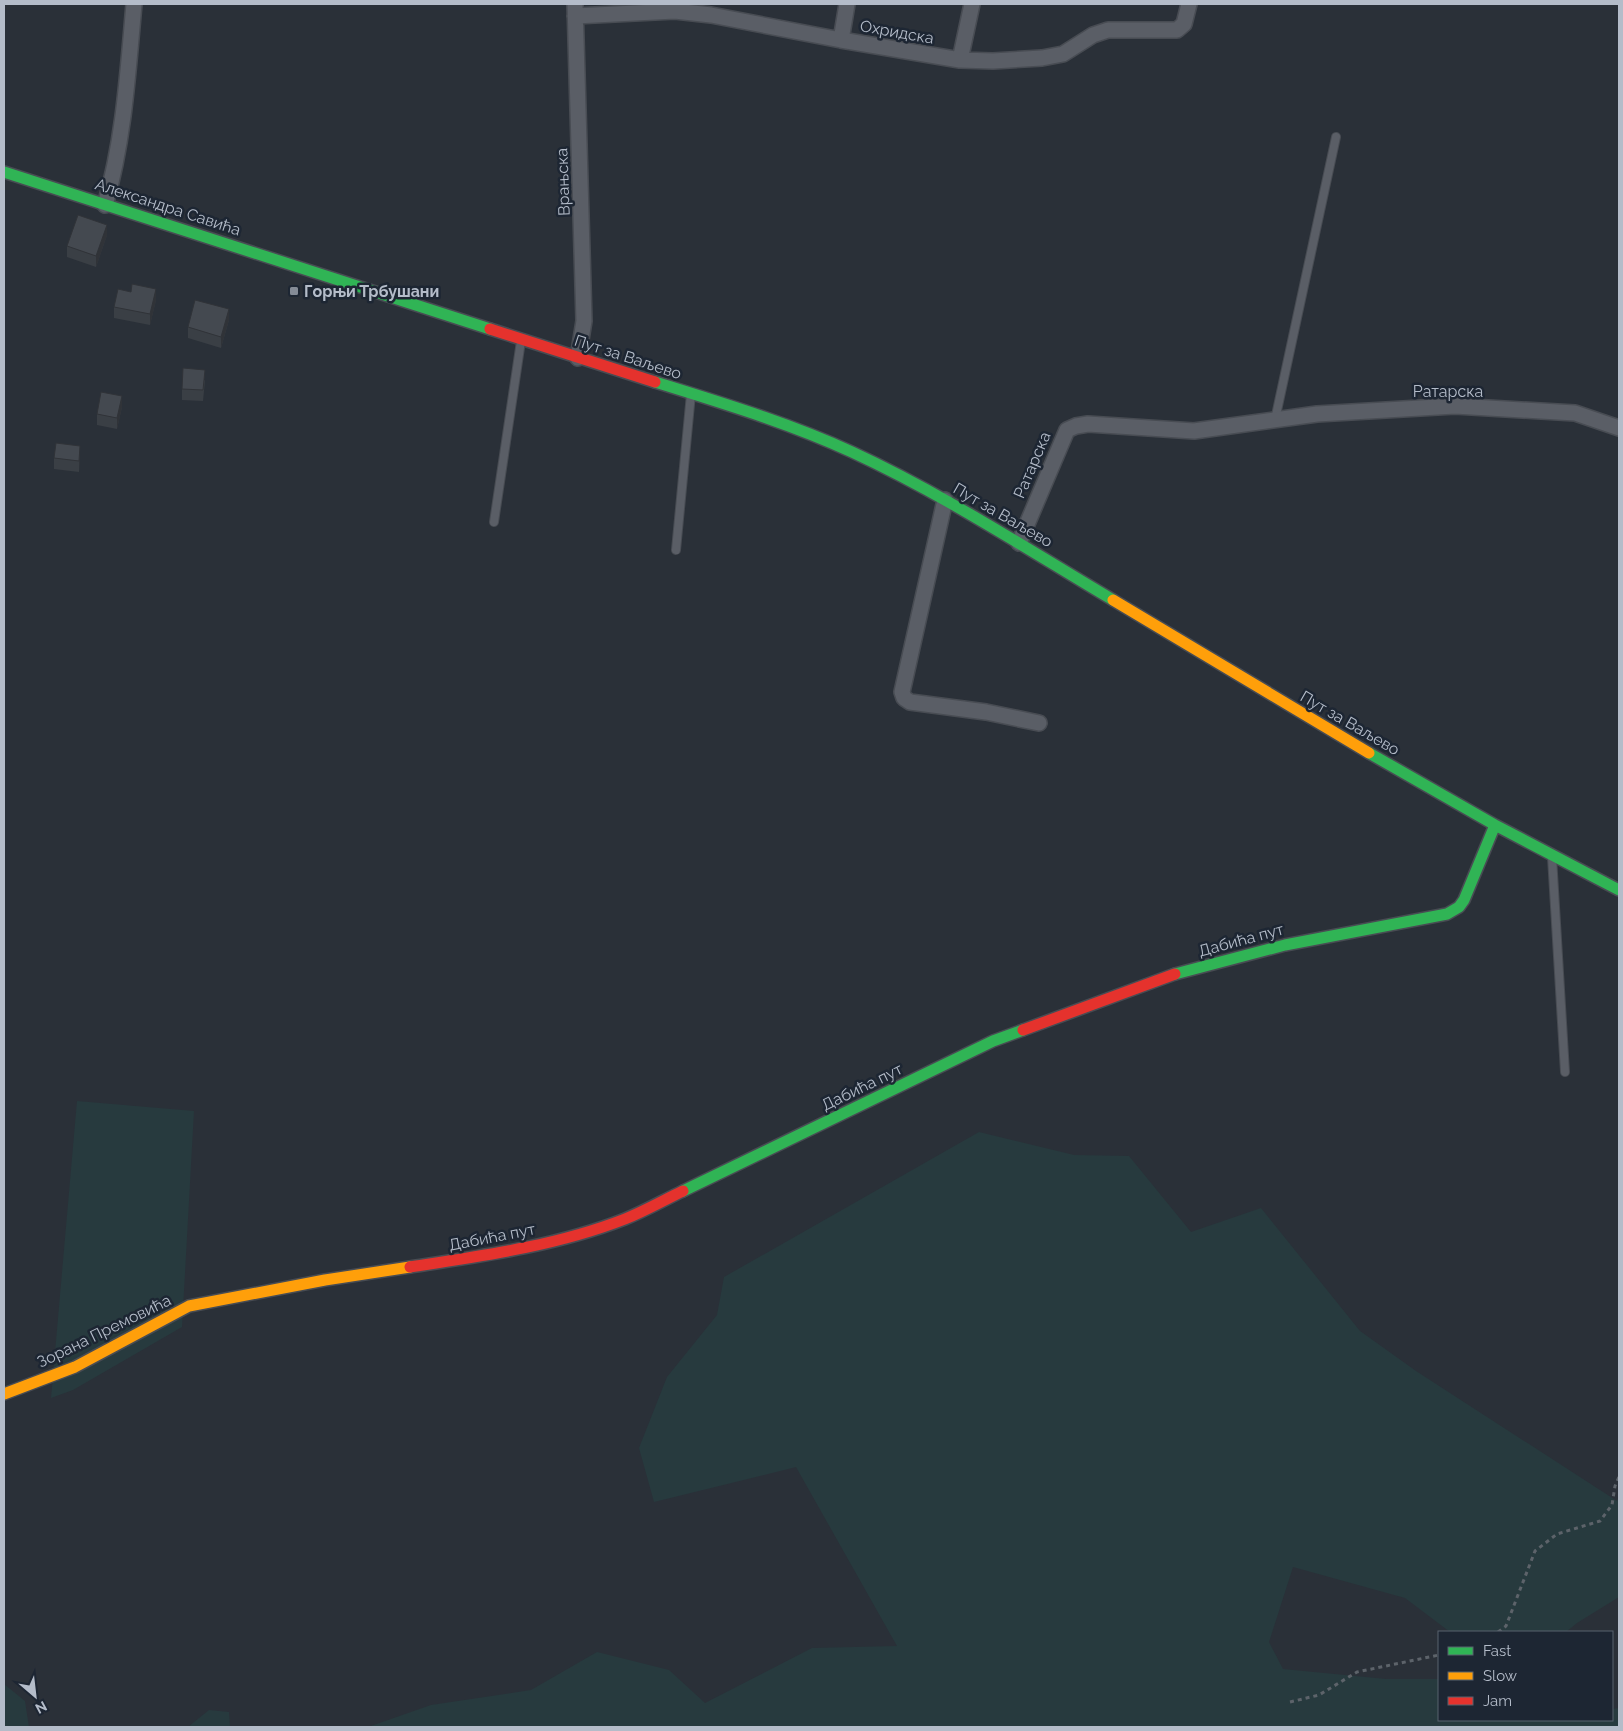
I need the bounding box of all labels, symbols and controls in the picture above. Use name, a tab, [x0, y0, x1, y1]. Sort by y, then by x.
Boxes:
street label: Охридска	[859, 16, 935, 48]
street label: Врањска	[552, 148, 574, 216]
street label: Александра Савића	[93, 175, 243, 239]
place label: Горњи Трбушани	[304, 282, 439, 301]
marker: Горњи Трбушани	[288, 285, 300, 297]
street label: Пут за Ваљево	[572, 331, 684, 383]
street label: Ратарска	[1413, 382, 1483, 401]
street label: Ратарска	[1009, 429, 1055, 501]
street label: Пут за Ваљево	[950, 479, 1056, 551]
street label: Пут за Ваљево	[1297, 687, 1403, 759]
street label: Дабића пут	[1196, 919, 1286, 960]
street label: Дабића пут	[819, 1059, 906, 1115]
street label: Дабића пут	[447, 1219, 537, 1255]
street label: Зорана Премовића	[34, 1290, 174, 1372]
legend	[1438, 1631, 1613, 1721]
text: Fast	[1483, 1642, 1511, 1660]
text: Slow	[1483, 1667, 1517, 1685]
north arrow	[10, 1671, 60, 1721]
text: Jam	[1483, 1692, 1512, 1710]
text: N	[33, 1698, 50, 1717]

